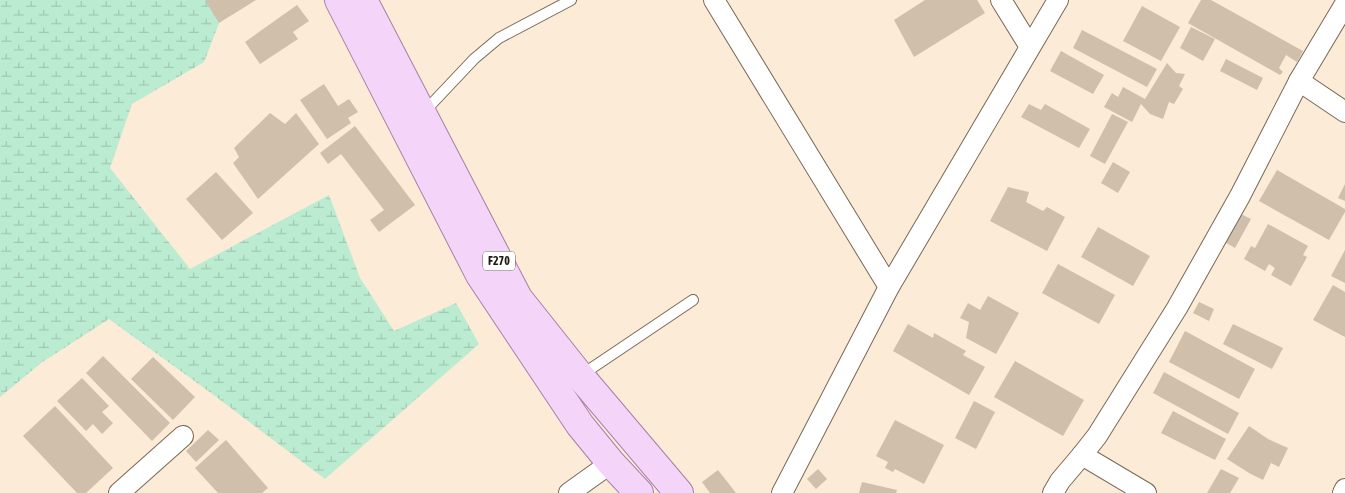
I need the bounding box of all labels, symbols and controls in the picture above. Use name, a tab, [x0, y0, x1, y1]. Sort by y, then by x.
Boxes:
road number: F270	[483, 252, 515, 270]

